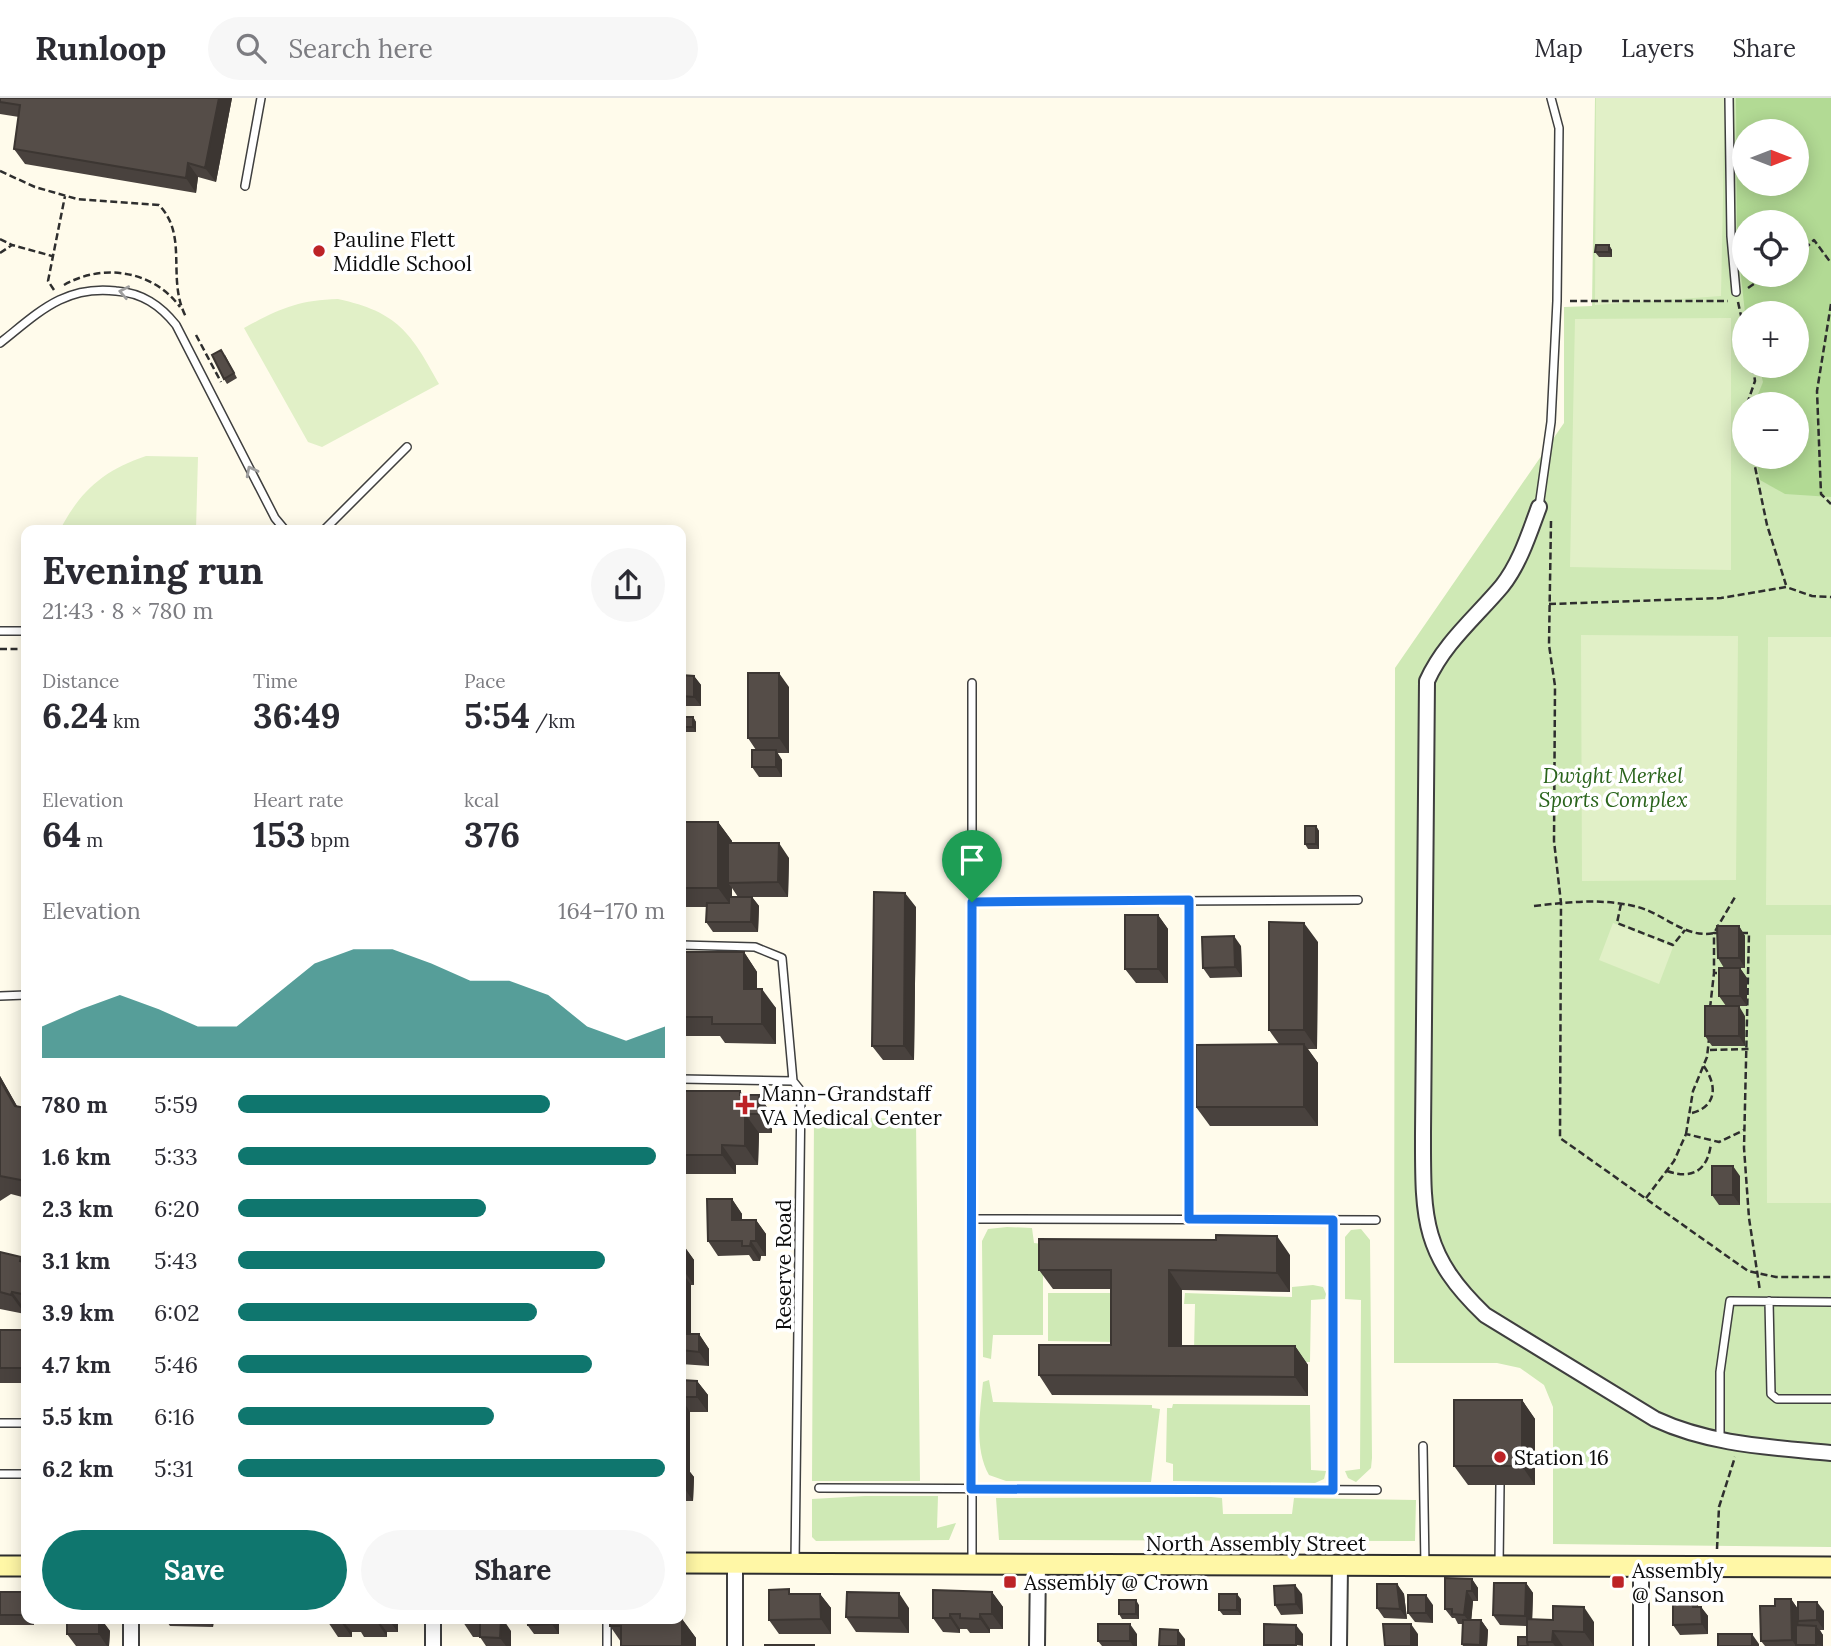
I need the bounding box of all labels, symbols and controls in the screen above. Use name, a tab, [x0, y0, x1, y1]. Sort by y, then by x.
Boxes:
search box	[208, 17, 698, 80]
text: Runloop	[35, 27, 166, 69]
icon: search	[232, 29, 270, 67]
text: Search here	[288, 32, 433, 65]
text: Map	[1534, 33, 1583, 64]
text: Layers	[1621, 33, 1694, 64]
text: Share	[1732, 33, 1796, 64]
north arrow	[1732, 119, 1810, 196]
map controls	[1732, 119, 1809, 469]
button: locate	[1732, 210, 1809, 287]
place label: Pauline Flett Middle School	[333, 226, 472, 277]
marker: Pauline Flett Middle School	[311, 243, 327, 259]
one-way arrow	[118, 286, 130, 301]
button: +	[1732, 301, 1809, 378]
button: −	[1732, 392, 1809, 469]
one-way arrow	[246, 466, 259, 478]
text: Evening run	[42, 546, 264, 594]
button: share	[591, 548, 665, 622]
text: 21:43 · 8 × 780 m	[42, 596, 213, 625]
text: Distance	[42, 669, 119, 693]
text: Time	[253, 669, 298, 693]
text: Pace	[464, 669, 506, 693]
text: 6.24	[42, 693, 108, 738]
text: 36:49	[253, 693, 341, 738]
text: 5:54	[464, 693, 530, 738]
text: km	[108, 709, 140, 733]
text: /km	[530, 709, 575, 733]
park label: Dwight Merkel Sports Complex	[1538, 762, 1688, 813]
text: Elevation	[42, 788, 124, 812]
text: Heart rate	[253, 788, 344, 812]
text: kcal	[464, 788, 499, 812]
text: 64	[42, 812, 81, 857]
text: 153	[253, 812, 306, 857]
text: 376	[464, 812, 520, 857]
text: m	[81, 828, 103, 852]
text: bpm	[306, 828, 350, 852]
pin	[942, 830, 1002, 902]
icon: arrive	[953, 841, 991, 879]
text: Elevation	[42, 896, 141, 925]
text: 164–170 m	[558, 896, 665, 925]
place label: Mann-Grandstaff VA Medical Center	[760, 1080, 942, 1131]
text: 780 m	[42, 1090, 108, 1119]
text: 5:59	[154, 1090, 198, 1119]
marker: Mann-Grandstaff VA Medical Center	[735, 1095, 755, 1115]
text: 1.6 km	[42, 1142, 111, 1171]
text: 5:33	[154, 1142, 198, 1171]
text: 2.3 km	[42, 1194, 113, 1223]
text: 6:20	[154, 1194, 200, 1223]
street label: Reserve Road	[770, 1200, 797, 1330]
text: 3.1 km	[42, 1246, 110, 1275]
text: 5:43	[154, 1246, 198, 1275]
text: 3.9 km	[42, 1298, 114, 1327]
text: 6:02	[154, 1298, 200, 1327]
text: 4.7 km	[42, 1350, 111, 1379]
text: 5:46	[154, 1350, 198, 1379]
text: 5.5 km	[42, 1402, 113, 1431]
text: 6:16	[154, 1402, 195, 1431]
place label: Station 16	[1514, 1444, 1609, 1471]
marker: Station 16	[1492, 1449, 1508, 1465]
text: 6.2 km	[42, 1454, 114, 1483]
text: 5:31	[154, 1454, 193, 1483]
button: Save	[42, 1530, 347, 1610]
button: Share	[361, 1530, 665, 1610]
street label: North Assembly Street	[1146, 1530, 1367, 1557]
place label: Assembly @ Sanson	[1631, 1557, 1725, 1608]
place label: Assembly @ Crown	[1023, 1569, 1209, 1596]
marker: Assembly @ Crown	[1002, 1574, 1018, 1590]
marker: Assembly @ Sanson	[1610, 1574, 1626, 1590]

